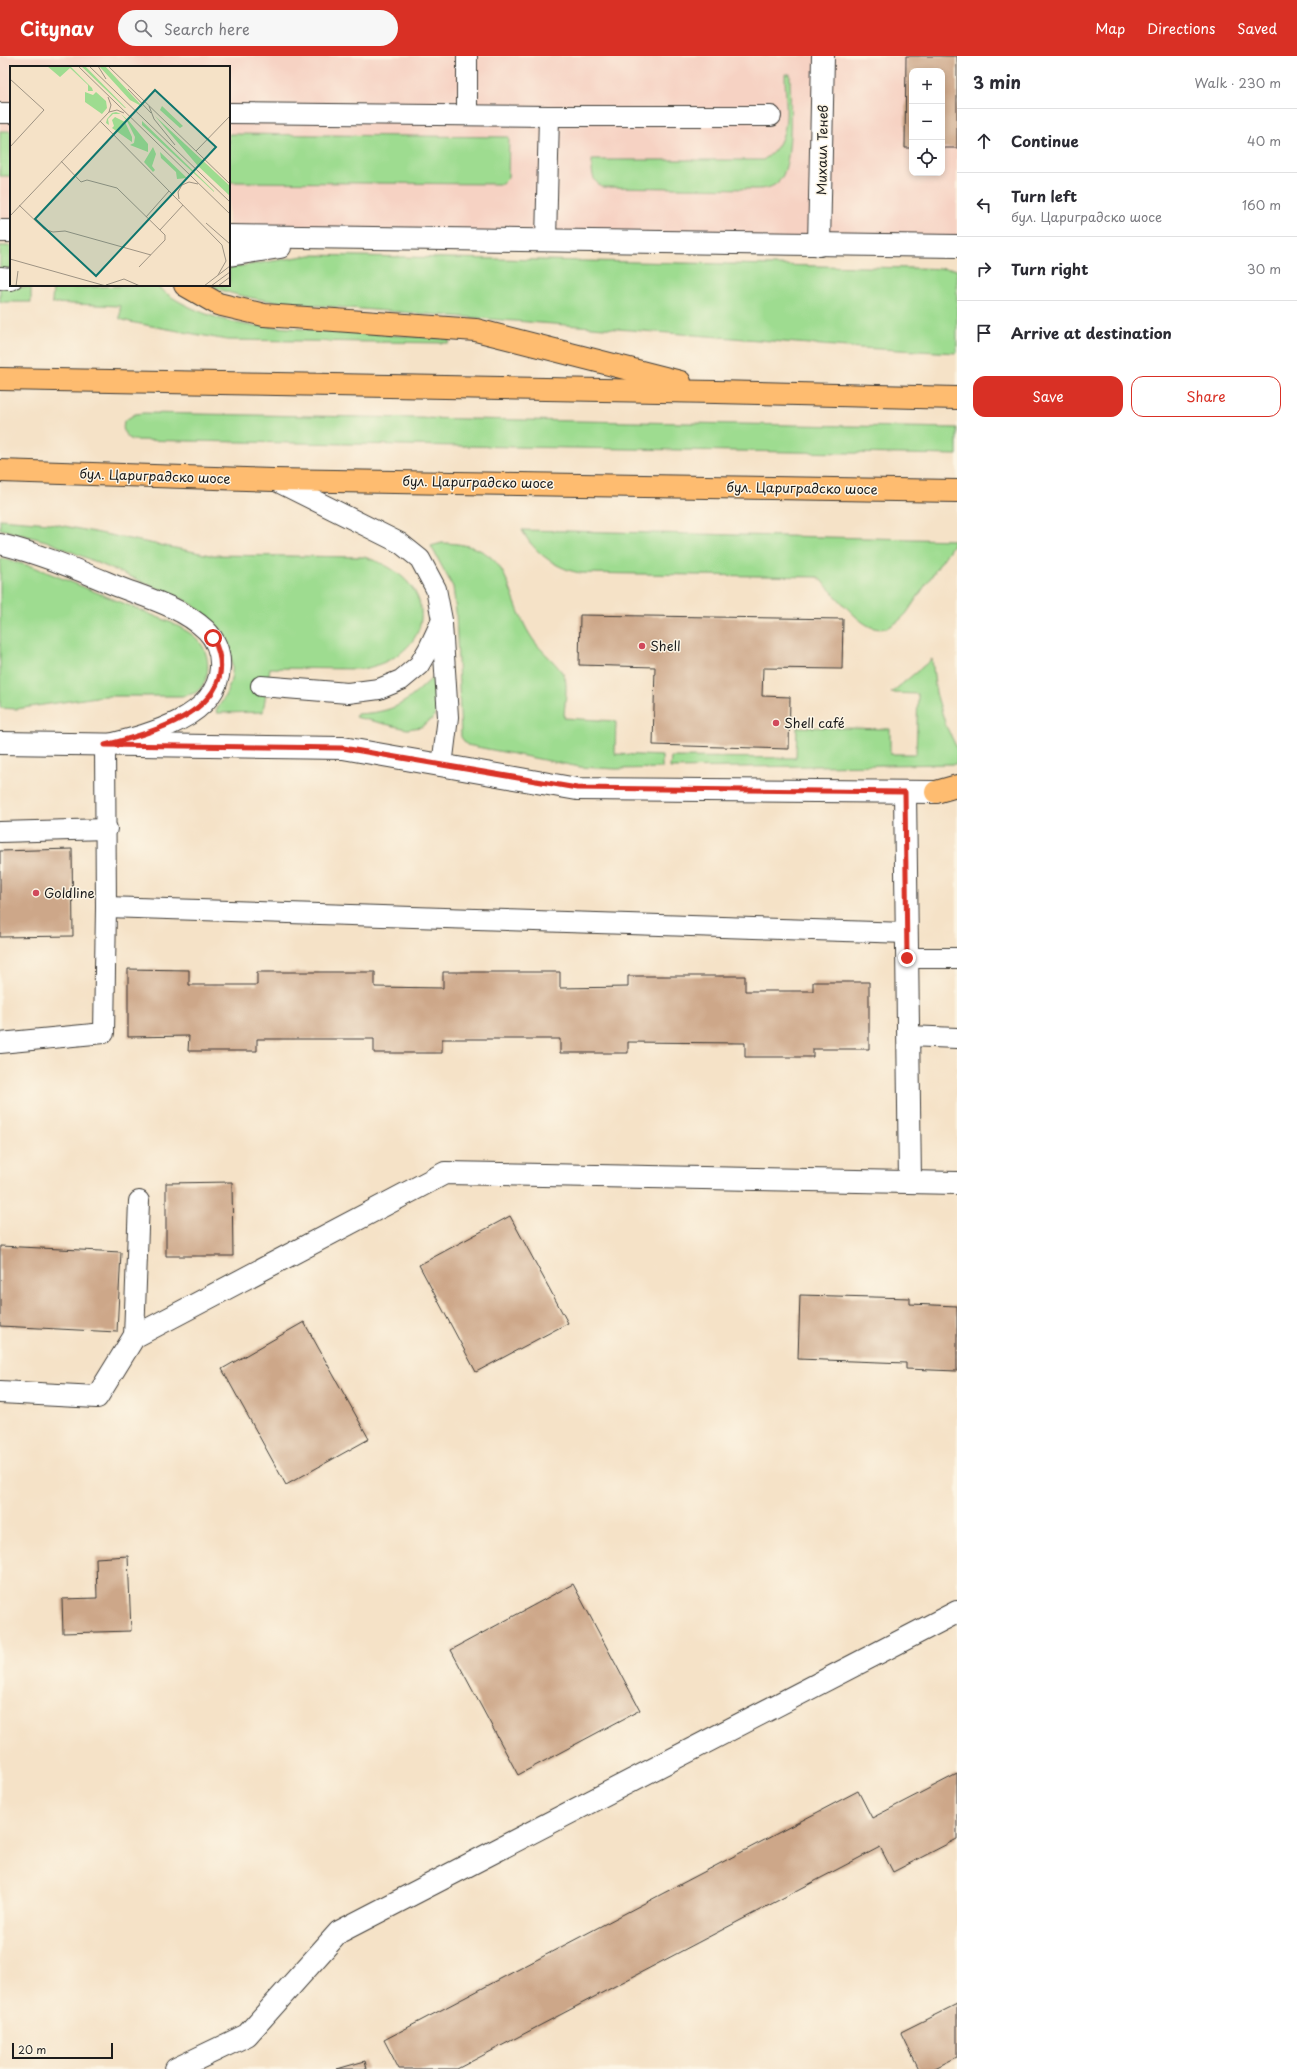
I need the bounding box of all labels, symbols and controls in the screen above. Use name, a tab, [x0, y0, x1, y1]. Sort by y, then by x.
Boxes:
search box	[118, 10, 398, 46]
text: Citynav	[20, 14, 94, 42]
icon: search	[132, 17, 154, 39]
text: Search here	[164, 17, 250, 40]
text: Map	[1095, 18, 1125, 39]
text: Directions	[1147, 18, 1215, 39]
text: Saved	[1237, 18, 1277, 39]
inset map	[10, 66, 230, 286]
map controls	[909, 68, 945, 176]
button: +	[909, 68, 945, 104]
text: 3 min	[973, 69, 1021, 95]
text: Walk · 230 m	[1194, 73, 1281, 92]
button: −	[909, 104, 945, 140]
street label: Михаил Тенев	[811, 105, 832, 195]
text: Continue	[1011, 129, 1079, 152]
icon: ahead	[973, 130, 995, 152]
text: 40 m	[1247, 131, 1281, 150]
button: locate	[909, 140, 945, 176]
text: Turn left	[1011, 184, 1077, 207]
icon: left	[973, 194, 995, 216]
text: 160 m	[1242, 195, 1281, 214]
text: бул. Цариградско шосе	[1011, 207, 1162, 226]
text: Turn right	[1011, 257, 1088, 280]
icon: right	[973, 258, 995, 280]
text: 30 m	[1247, 259, 1281, 278]
text: Arrive at destination	[1011, 321, 1172, 344]
icon: arrive	[973, 322, 995, 344]
button: Save	[973, 376, 1123, 417]
button: Share	[1131, 376, 1281, 417]
street label: бул. Цариградско шосе	[79, 463, 231, 488]
street label: бул. Цариградско шосе	[402, 471, 554, 492]
street label: бул. Цариградско шосе	[726, 477, 878, 498]
route start	[204, 629, 222, 647]
place label: Shell	[650, 636, 681, 655]
marker: Shell	[637, 641, 647, 651]
place label: Shell café	[784, 713, 845, 732]
marker: Shell café	[771, 718, 781, 728]
place label: Goldline	[44, 883, 95, 902]
marker: Goldline	[31, 888, 41, 898]
route end	[898, 949, 916, 967]
scale bar	[12, 2041, 113, 2060]
text: 20 m	[18, 2041, 46, 2058]

